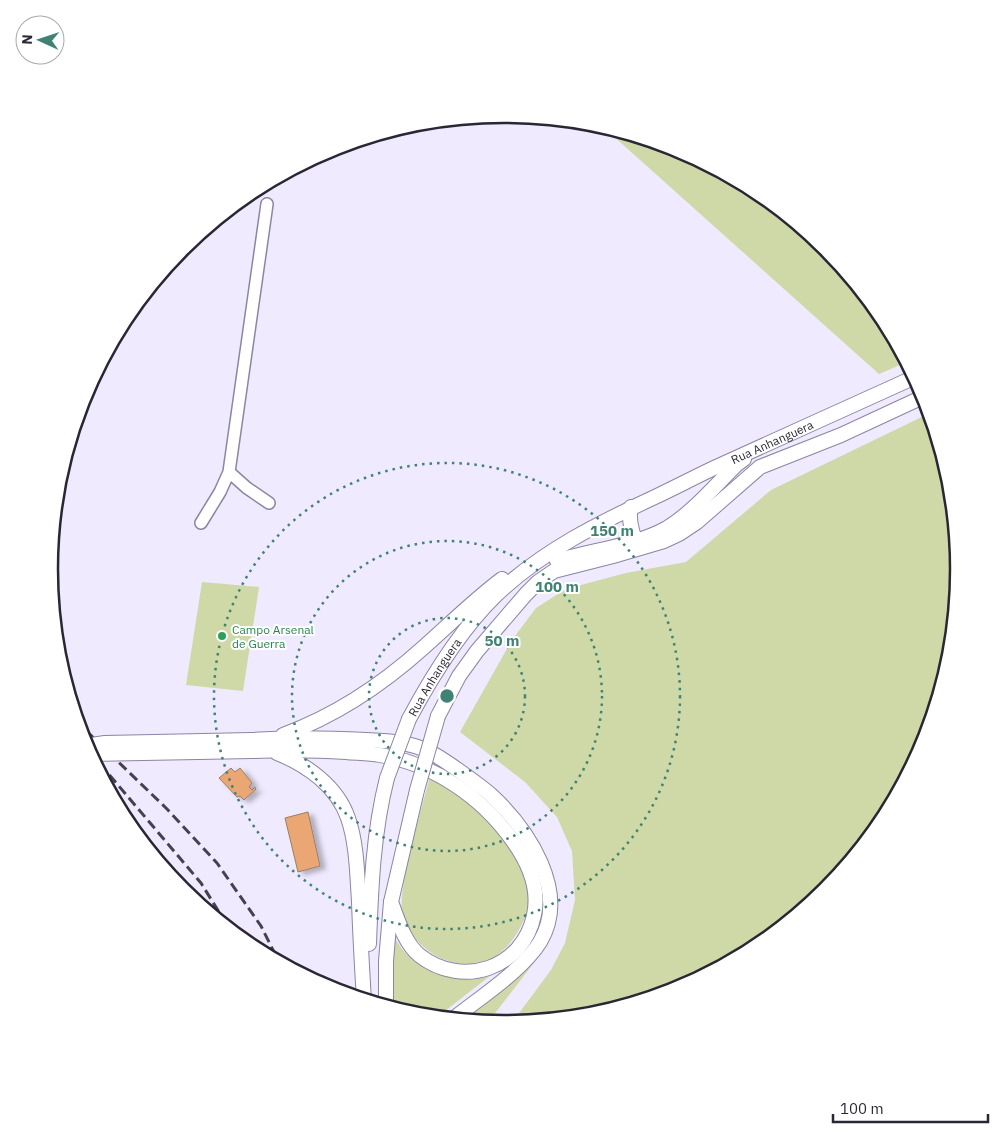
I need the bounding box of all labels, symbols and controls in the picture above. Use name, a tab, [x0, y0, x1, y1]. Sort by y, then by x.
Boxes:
north arrow	[15, 15, 65, 65]
text: N	[18, 34, 36, 45]
street label: Rua Anhanguera	[728, 416, 816, 467]
text: 150 m	[590, 521, 634, 540]
text: 100 m	[535, 577, 579, 596]
place label: Campo Arsenal de Guerra	[232, 622, 314, 651]
marker: Campo Arsenal de Guerra	[216, 630, 228, 642]
text: 50 m	[485, 631, 519, 650]
street label: Rua Anhanguera	[405, 635, 464, 719]
centre of rings	[438, 687, 456, 705]
scale bar	[833, 1092, 988, 1124]
text: 100 m	[840, 1099, 884, 1118]

